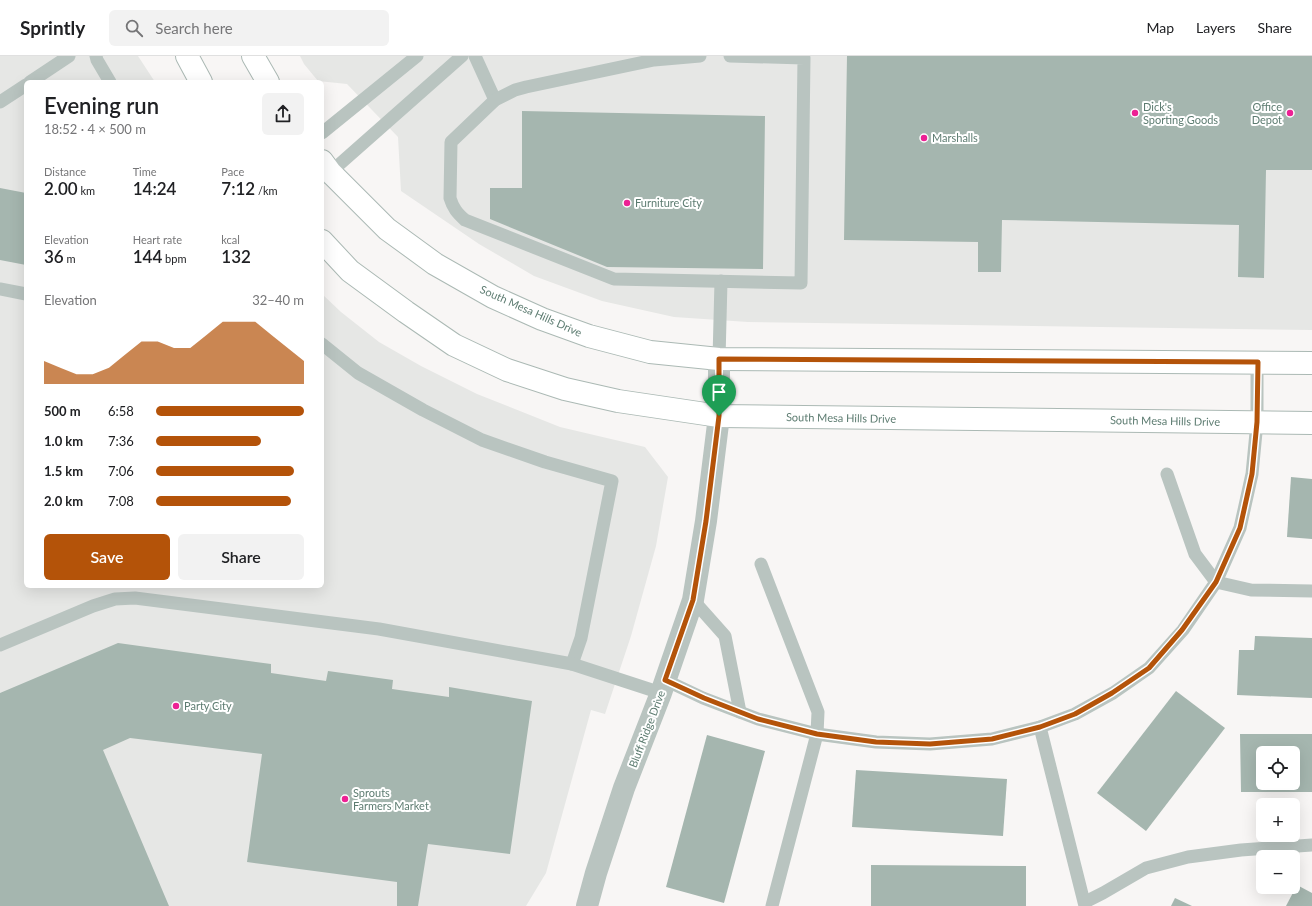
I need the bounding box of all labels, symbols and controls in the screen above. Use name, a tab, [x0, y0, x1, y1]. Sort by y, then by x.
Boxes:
search box	[109, 10, 389, 46]
text: Sprintly	[20, 16, 85, 39]
icon: search	[123, 17, 145, 39]
text: Search here	[155, 19, 233, 37]
text: Map	[1146, 19, 1174, 36]
text: Layers	[1196, 19, 1236, 36]
text: Share	[1258, 19, 1292, 36]
text: Evening run	[44, 92, 159, 119]
button: share	[262, 93, 304, 135]
place label: Dick's Sporting Goods	[1143, 100, 1218, 126]
place label: Office Depot	[1252, 100, 1282, 126]
marker: Dick's Sporting Goods	[1130, 108, 1140, 118]
marker: Office Depot	[1285, 108, 1295, 118]
text: 18:52 · 4 × 500 m	[44, 121, 146, 137]
place label: Marshalls	[932, 131, 978, 144]
marker: Marshalls	[919, 133, 929, 143]
text: Distance	[44, 165, 86, 178]
text: Time	[133, 165, 157, 178]
text: Pace	[221, 165, 244, 178]
text: 2.00	[44, 178, 78, 199]
text: 14:24	[133, 178, 176, 199]
text: 7:12	[221, 178, 255, 199]
text: km	[78, 184, 95, 197]
text: /km	[255, 184, 278, 197]
place label: Furniture City	[635, 196, 702, 209]
marker: Furniture City	[622, 198, 632, 208]
text: Elevation	[44, 233, 89, 246]
text: Heart rate	[133, 233, 182, 246]
text: kcal	[221, 233, 240, 246]
text: 36	[44, 246, 64, 267]
text: 144	[133, 246, 162, 267]
text: 132	[221, 246, 251, 267]
text: m	[64, 252, 76, 265]
text: bpm	[162, 252, 186, 265]
street label: South Mesa Hills Drive	[478, 282, 584, 339]
text: Elevation	[44, 292, 97, 308]
text: 32–40 m	[252, 292, 304, 308]
pin	[702, 375, 736, 416]
icon: arrive	[708, 381, 730, 403]
text: 500 m	[44, 403, 81, 419]
text: 6:58	[108, 403, 134, 419]
street label: South Mesa Hills Drive	[786, 410, 896, 425]
street label: South Mesa Hills Drive	[1110, 413, 1220, 428]
text: 1.0 km	[44, 433, 83, 449]
text: 7:36	[108, 433, 134, 449]
text: 1.5 km	[44, 463, 83, 479]
text: 7:06	[108, 463, 134, 479]
text: 2.0 km	[44, 493, 83, 509]
text: 7:08	[108, 493, 134, 509]
button: Save	[44, 534, 170, 580]
button: Share	[178, 534, 304, 580]
street label: Bluff Ridge Drive	[626, 688, 667, 769]
place label: Party City	[184, 699, 232, 712]
marker: Party City	[171, 701, 181, 711]
map controls	[1256, 746, 1300, 894]
button: locate	[1256, 746, 1300, 790]
place label: Sprouts Farmers Market	[353, 786, 429, 812]
marker: Sprouts Farmers Market	[340, 794, 350, 804]
button: +	[1256, 798, 1300, 842]
button: −	[1256, 850, 1300, 894]

